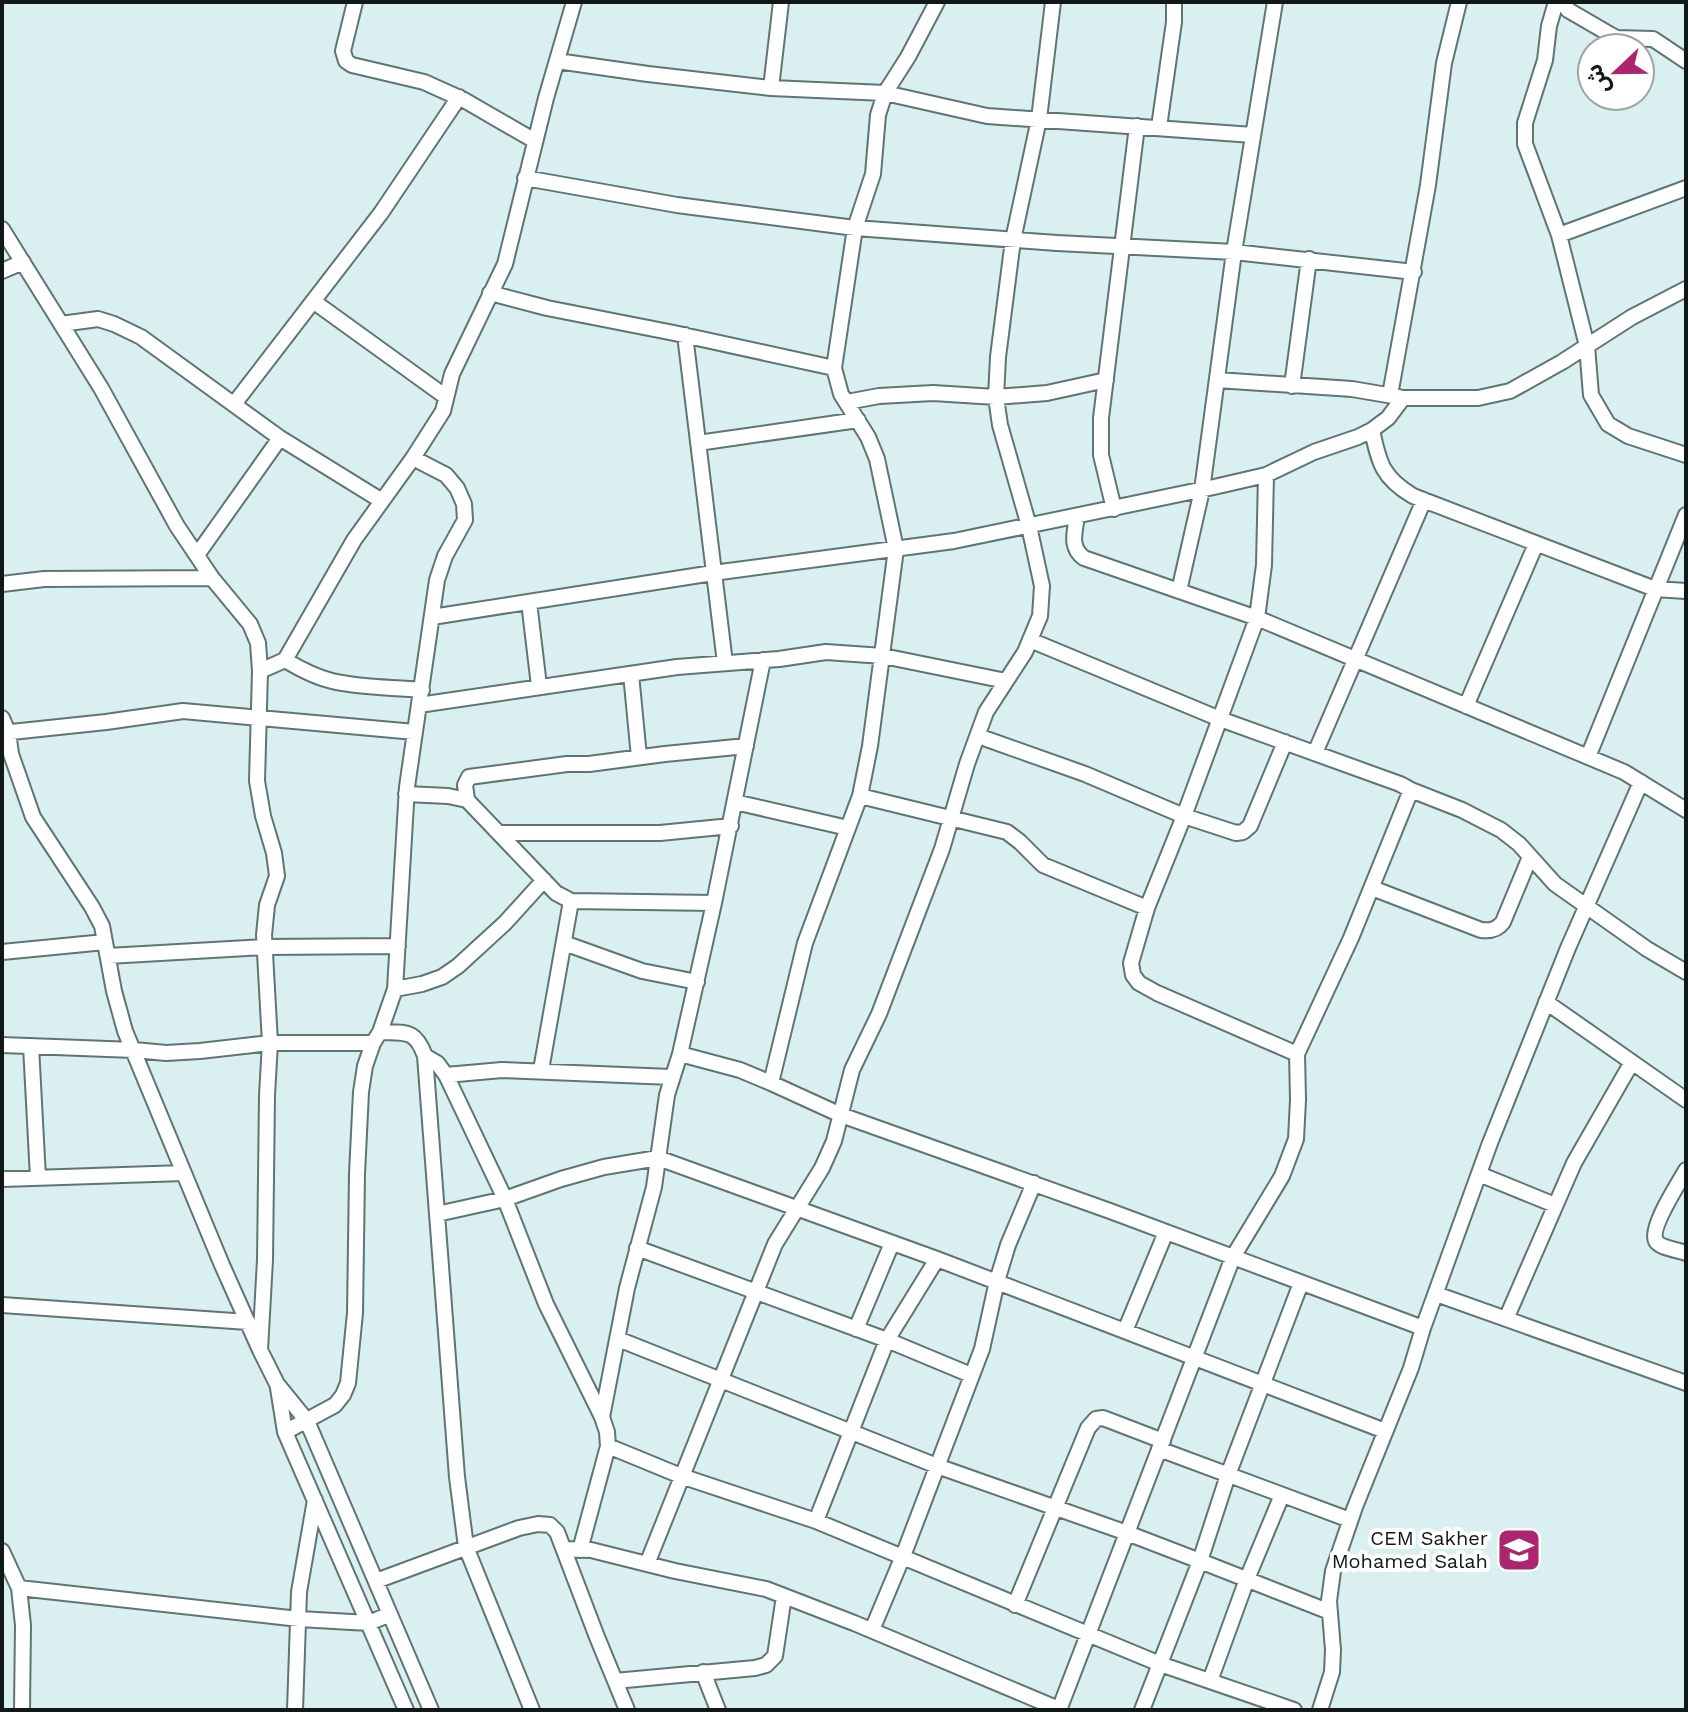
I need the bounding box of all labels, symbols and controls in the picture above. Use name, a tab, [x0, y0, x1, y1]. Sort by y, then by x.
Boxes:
north arrow	[1576, 32, 1656, 112]
text: ش	[1581, 61, 1615, 98]
place label: CEM Sakher Mohamed Salah	[1332, 1526, 1488, 1573]
school or university icon: CEM Sakher Mohamed Salah	[1495, 1526, 1543, 1574]

